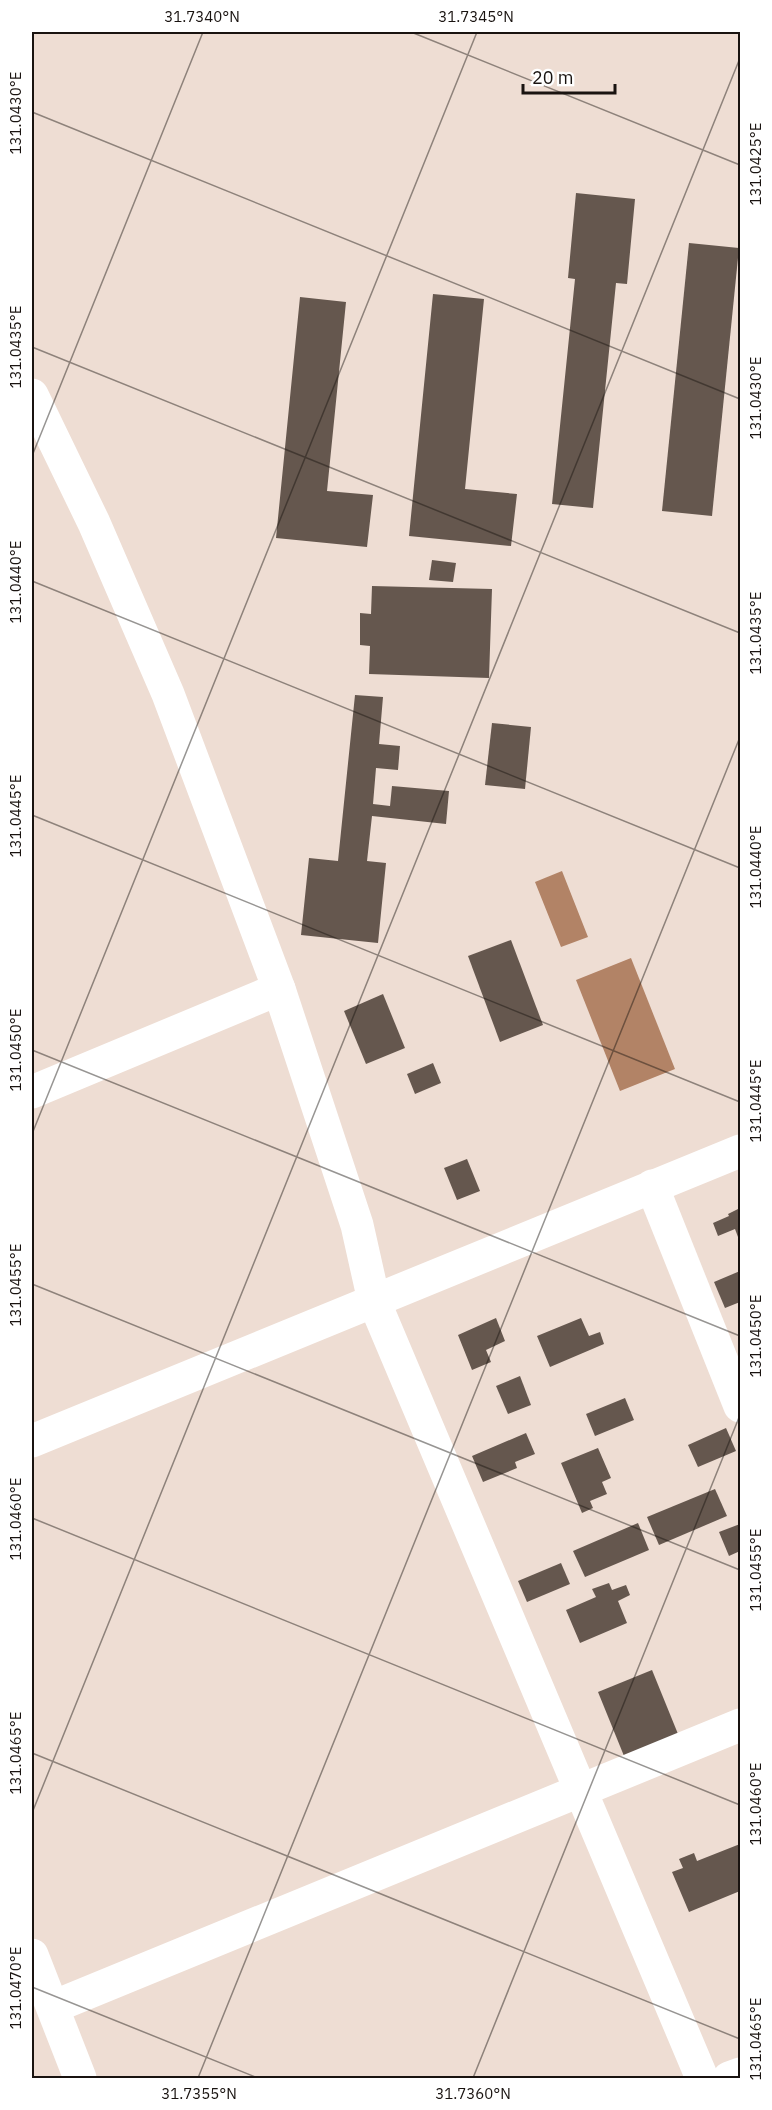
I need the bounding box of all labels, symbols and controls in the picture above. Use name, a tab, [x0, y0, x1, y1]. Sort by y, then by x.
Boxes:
text: 31.7340°N	[164, 7, 240, 26]
text: 31.7345°N	[438, 7, 514, 26]
scale bar	[523, 57, 614, 95]
text: 20 m	[532, 66, 574, 89]
text: 131.0430°E	[6, 72, 25, 154]
text: 131.0425°E	[746, 123, 765, 205]
text: 131.0435°E	[6, 306, 25, 388]
text: 131.0430°E	[746, 357, 765, 439]
text: 131.0440°E	[6, 541, 25, 623]
text: 131.0435°E	[746, 592, 765, 674]
text: 131.0445°E	[6, 775, 25, 857]
text: 131.0440°E	[746, 826, 765, 908]
text: 131.0450°E	[6, 1009, 25, 1091]
text: 131.0445°E	[746, 1060, 765, 1142]
text: 131.0455°E	[6, 1244, 25, 1326]
text: 131.0450°E	[746, 1295, 765, 1377]
text: 131.0460°E	[6, 1478, 25, 1560]
text: 131.0455°E	[746, 1529, 765, 1611]
text: 131.0465°E	[6, 1712, 25, 1794]
text: 131.0460°E	[746, 1763, 765, 1845]
text: 131.0470°E	[6, 1947, 25, 2029]
text: 131.0465°E	[746, 1998, 765, 2080]
text: 31.7355°N	[161, 2084, 237, 2103]
text: 31.7360°N	[435, 2084, 511, 2103]

